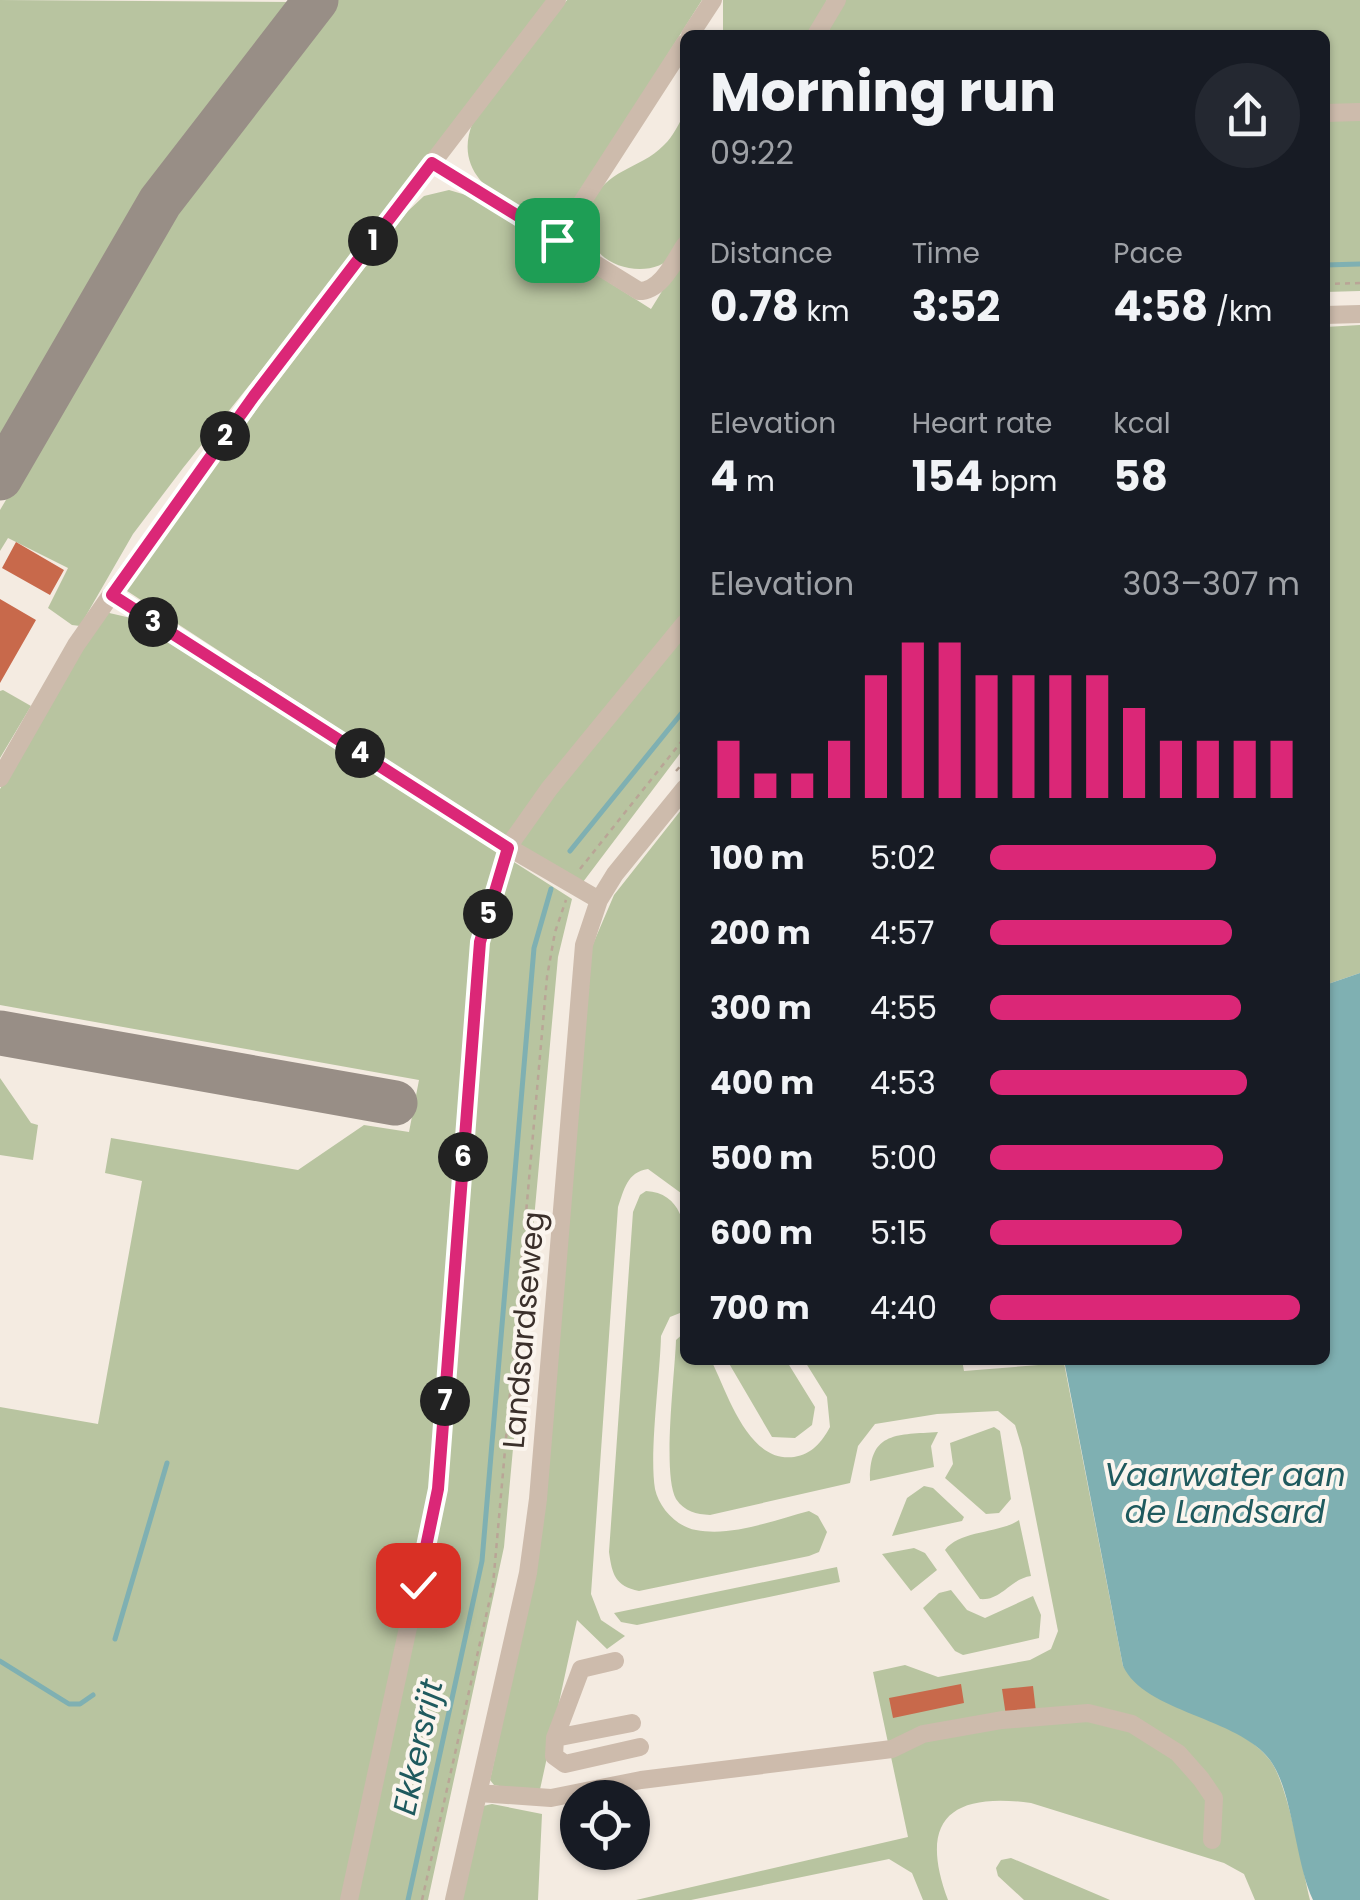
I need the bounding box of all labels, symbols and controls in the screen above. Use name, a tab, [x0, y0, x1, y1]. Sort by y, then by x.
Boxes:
text: Morning run	[710, 53, 1056, 130]
button: share	[1195, 63, 1300, 168]
text: 09:22	[710, 130, 794, 175]
pin	[515, 198, 600, 283]
icon: arrive	[530, 213, 585, 268]
pin: 1	[348, 216, 398, 266]
text: 1	[368, 221, 378, 260]
text: Distance	[710, 234, 833, 273]
text: Time	[912, 234, 980, 273]
text: Pace	[1113, 234, 1183, 273]
text: 0.78	[710, 277, 799, 336]
text: 3:52	[912, 277, 1000, 336]
text: 4:58	[1113, 277, 1208, 336]
text: km	[799, 292, 850, 331]
text: /km	[1208, 292, 1272, 331]
text: Elevation	[710, 404, 836, 443]
text: Heart rate	[912, 404, 1052, 443]
text: kcal	[1113, 404, 1171, 443]
pin: 2	[200, 411, 250, 461]
text: 2	[217, 416, 233, 455]
text: 4	[710, 447, 738, 506]
text: 154	[912, 447, 983, 506]
text: 58	[1113, 447, 1168, 506]
text: m	[738, 462, 775, 501]
text: bpm	[983, 462, 1057, 501]
text: Elevation	[710, 561, 854, 606]
text: 303–307 m	[1123, 561, 1300, 606]
pin: 3	[128, 597, 178, 647]
text: 3	[145, 602, 161, 641]
pin: 4	[335, 728, 385, 778]
text: 4	[351, 733, 369, 772]
text: 100 m	[710, 835, 804, 880]
text: 5:02	[870, 835, 935, 880]
pin: 5	[463, 889, 513, 939]
text: 5	[479, 894, 497, 933]
text: 200 m	[710, 910, 811, 955]
text: 4:57	[870, 910, 935, 955]
text: 300 m	[710, 985, 812, 1030]
text: 4:55	[870, 985, 937, 1030]
text: 400 m	[710, 1060, 814, 1105]
text: 4:53	[870, 1060, 936, 1105]
pin: 6	[438, 1132, 488, 1182]
text: 500 m	[710, 1135, 813, 1180]
text: 5:00	[870, 1135, 937, 1180]
text: 6	[454, 1137, 472, 1176]
street label: Landsardseweg	[492, 1210, 555, 1450]
text: 600 m	[710, 1210, 813, 1255]
text: 5:15	[870, 1210, 927, 1255]
text: 700 m	[710, 1285, 810, 1330]
text: 4:40	[870, 1285, 937, 1330]
pin: 7	[420, 1376, 470, 1426]
text: 7	[438, 1381, 452, 1420]
water label: Vaarwater aan de Landsard	[1104, 1452, 1346, 1534]
pin	[376, 1543, 461, 1628]
icon: check	[391, 1558, 446, 1613]
water label: Ekkersrijt	[381, 1674, 454, 1819]
map controls	[560, 1780, 650, 1870]
button: locate	[560, 1780, 650, 1870]

